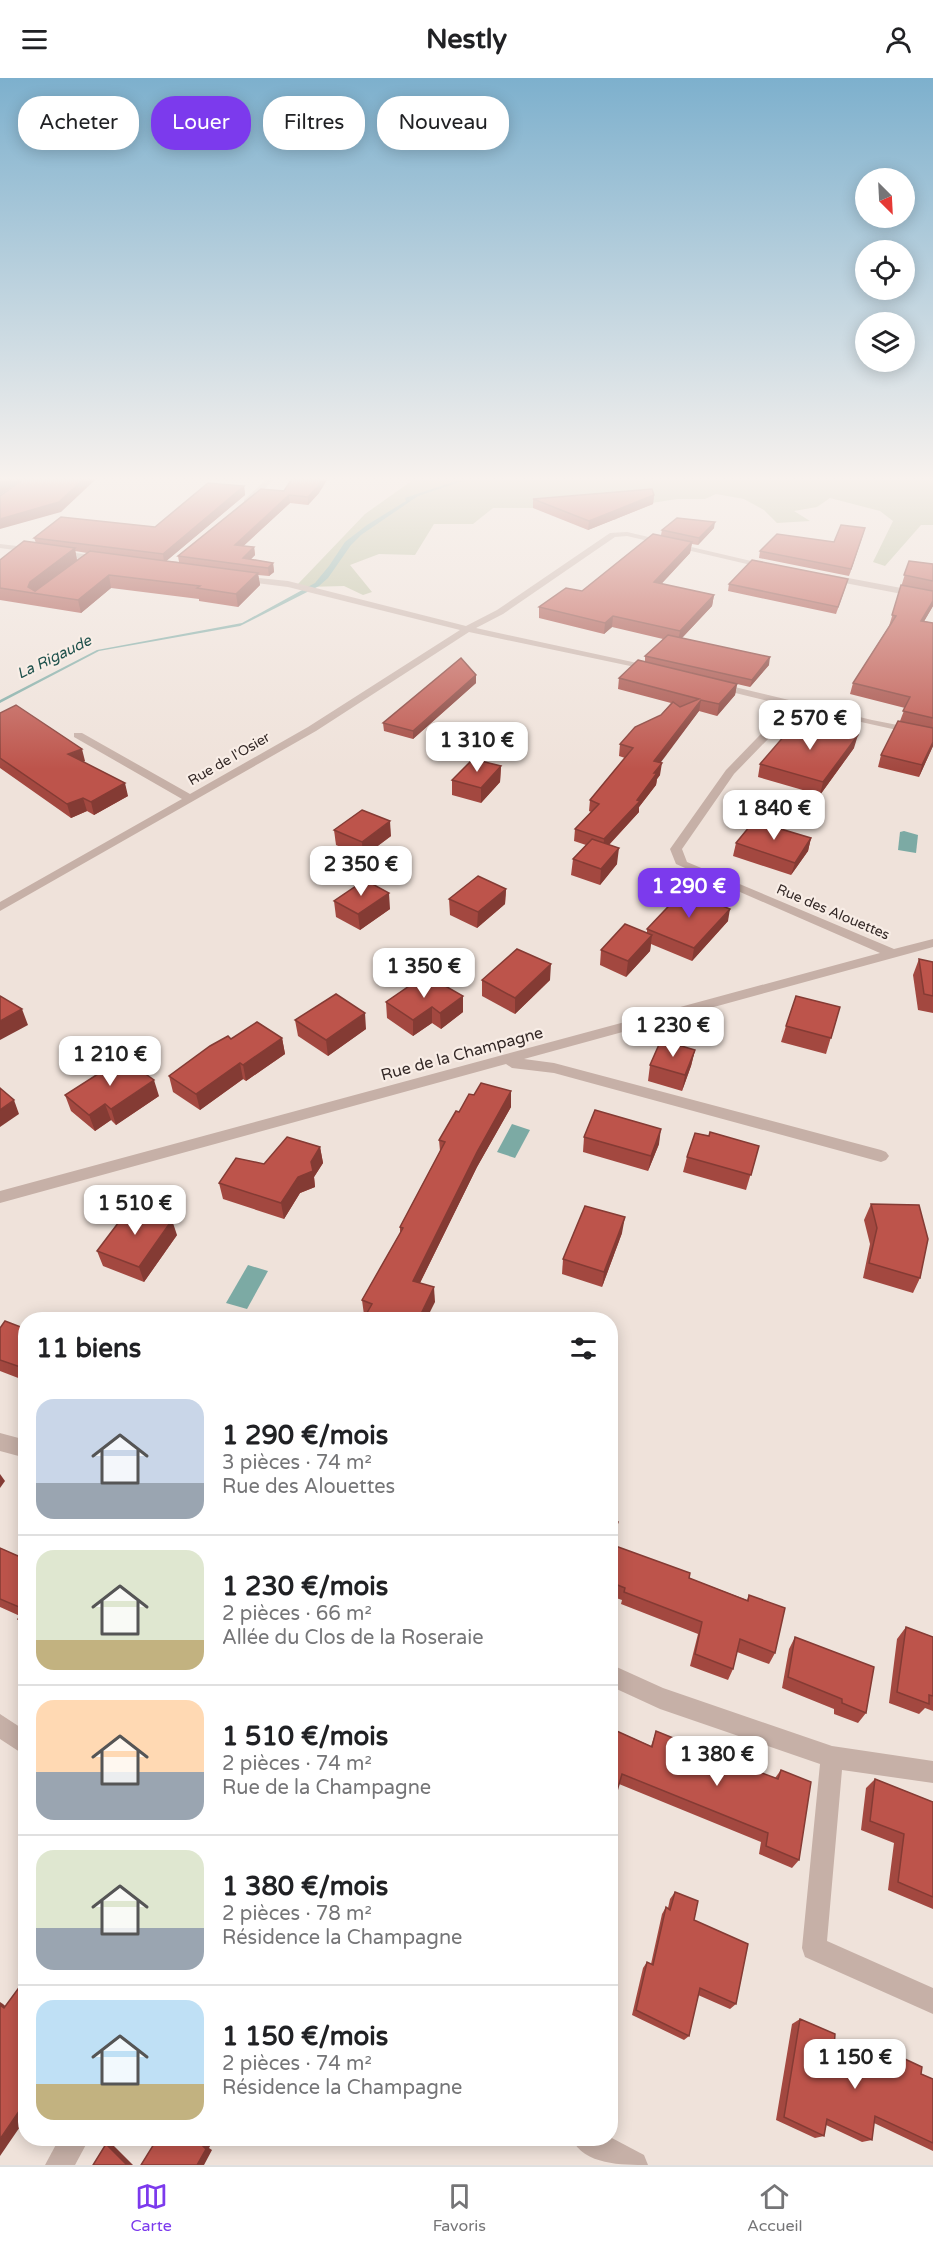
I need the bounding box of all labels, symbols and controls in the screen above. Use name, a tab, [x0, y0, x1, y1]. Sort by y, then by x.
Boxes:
icon: menu	[18, 23, 51, 56]
text: Nestly	[426, 23, 507, 56]
icon: person	[882, 23, 915, 56]
chip: Acheter	[18, 96, 139, 150]
chip: Louer	[151, 96, 251, 150]
chip: Filtres	[263, 96, 365, 150]
chip: Nouveau	[377, 96, 509, 150]
north arrow	[855, 168, 915, 228]
map controls	[855, 168, 915, 372]
button: locate	[855, 240, 915, 300]
button: layers	[855, 312, 915, 372]
water label: La Rigaude	[14, 631, 95, 683]
pin: 2 570 €	[755, 700, 865, 751]
text: 2 570 €	[773, 707, 847, 731]
pin: 1 310 €	[422, 722, 532, 773]
street label: Rue de l'Osier	[185, 728, 274, 789]
text: 1 310 €	[440, 729, 514, 753]
pin: 1 840 €	[719, 790, 829, 841]
text: 1 840 €	[737, 797, 811, 821]
pin: 2 350 €	[306, 846, 416, 897]
text: 2 350 €	[324, 853, 398, 877]
pin: 1 290 €	[634, 868, 744, 919]
text: 1 290 €	[652, 875, 726, 899]
street label: Rue des Alouettes	[774, 880, 892, 944]
pin: 1 350 €	[369, 948, 479, 999]
text: 1 350 €	[387, 955, 461, 979]
pin: 1 230 €	[618, 1007, 728, 1058]
text: 1 230 €	[636, 1014, 710, 1038]
street label: Rue de la Champagne	[379, 1023, 545, 1085]
pin: 1 210 €	[55, 1036, 165, 1087]
text: 1 210 €	[73, 1043, 147, 1067]
pin: 1 510 €	[80, 1185, 190, 1236]
text: 1 510 €	[98, 1192, 172, 1216]
icon: filters	[567, 1332, 600, 1365]
text: 11 biens	[36, 1333, 141, 1364]
text: 1 290 €/mois	[222, 1420, 388, 1451]
icon: home	[84, 1423, 156, 1495]
text: 3 pièces · 74 m²	[222, 1451, 372, 1475]
text: Rue des Alouettes	[222, 1475, 395, 1499]
text: 1 230 €/mois	[222, 1571, 388, 1602]
icon: home	[84, 1574, 156, 1646]
text: 2 pièces · 66 m²	[222, 1602, 372, 1626]
text: Allée du Clos de la Roseraie	[222, 1626, 484, 1650]
text: 1 510 €/mois	[222, 1721, 388, 1752]
icon: home	[84, 1724, 156, 1796]
pin: 1 380 €	[662, 1736, 772, 1787]
text: 1 380 €	[680, 1743, 754, 1767]
text: 2 pièces · 74 m²	[222, 1752, 372, 1776]
text: Rue de la Champagne	[222, 1776, 431, 1800]
text: 1 380 €/mois	[222, 1871, 388, 1902]
icon: home	[84, 1874, 156, 1946]
text: 2 pièces · 78 m²	[222, 1902, 372, 1926]
text: Résidence la Champagne	[222, 1926, 462, 1950]
text: 1 150 €/mois	[222, 2021, 388, 2052]
icon: home	[84, 2024, 156, 2096]
pin: 1 150 €	[800, 2039, 910, 2090]
text: 1 150 €	[818, 2046, 892, 2070]
text: 2 pièces · 74 m²	[222, 2052, 372, 2076]
text: Résidence la Champagne	[222, 2076, 462, 2100]
tab: Carte	[130, 2180, 172, 2236]
tab: Favoris	[433, 2180, 486, 2236]
tab: Accueil	[747, 2180, 802, 2236]

